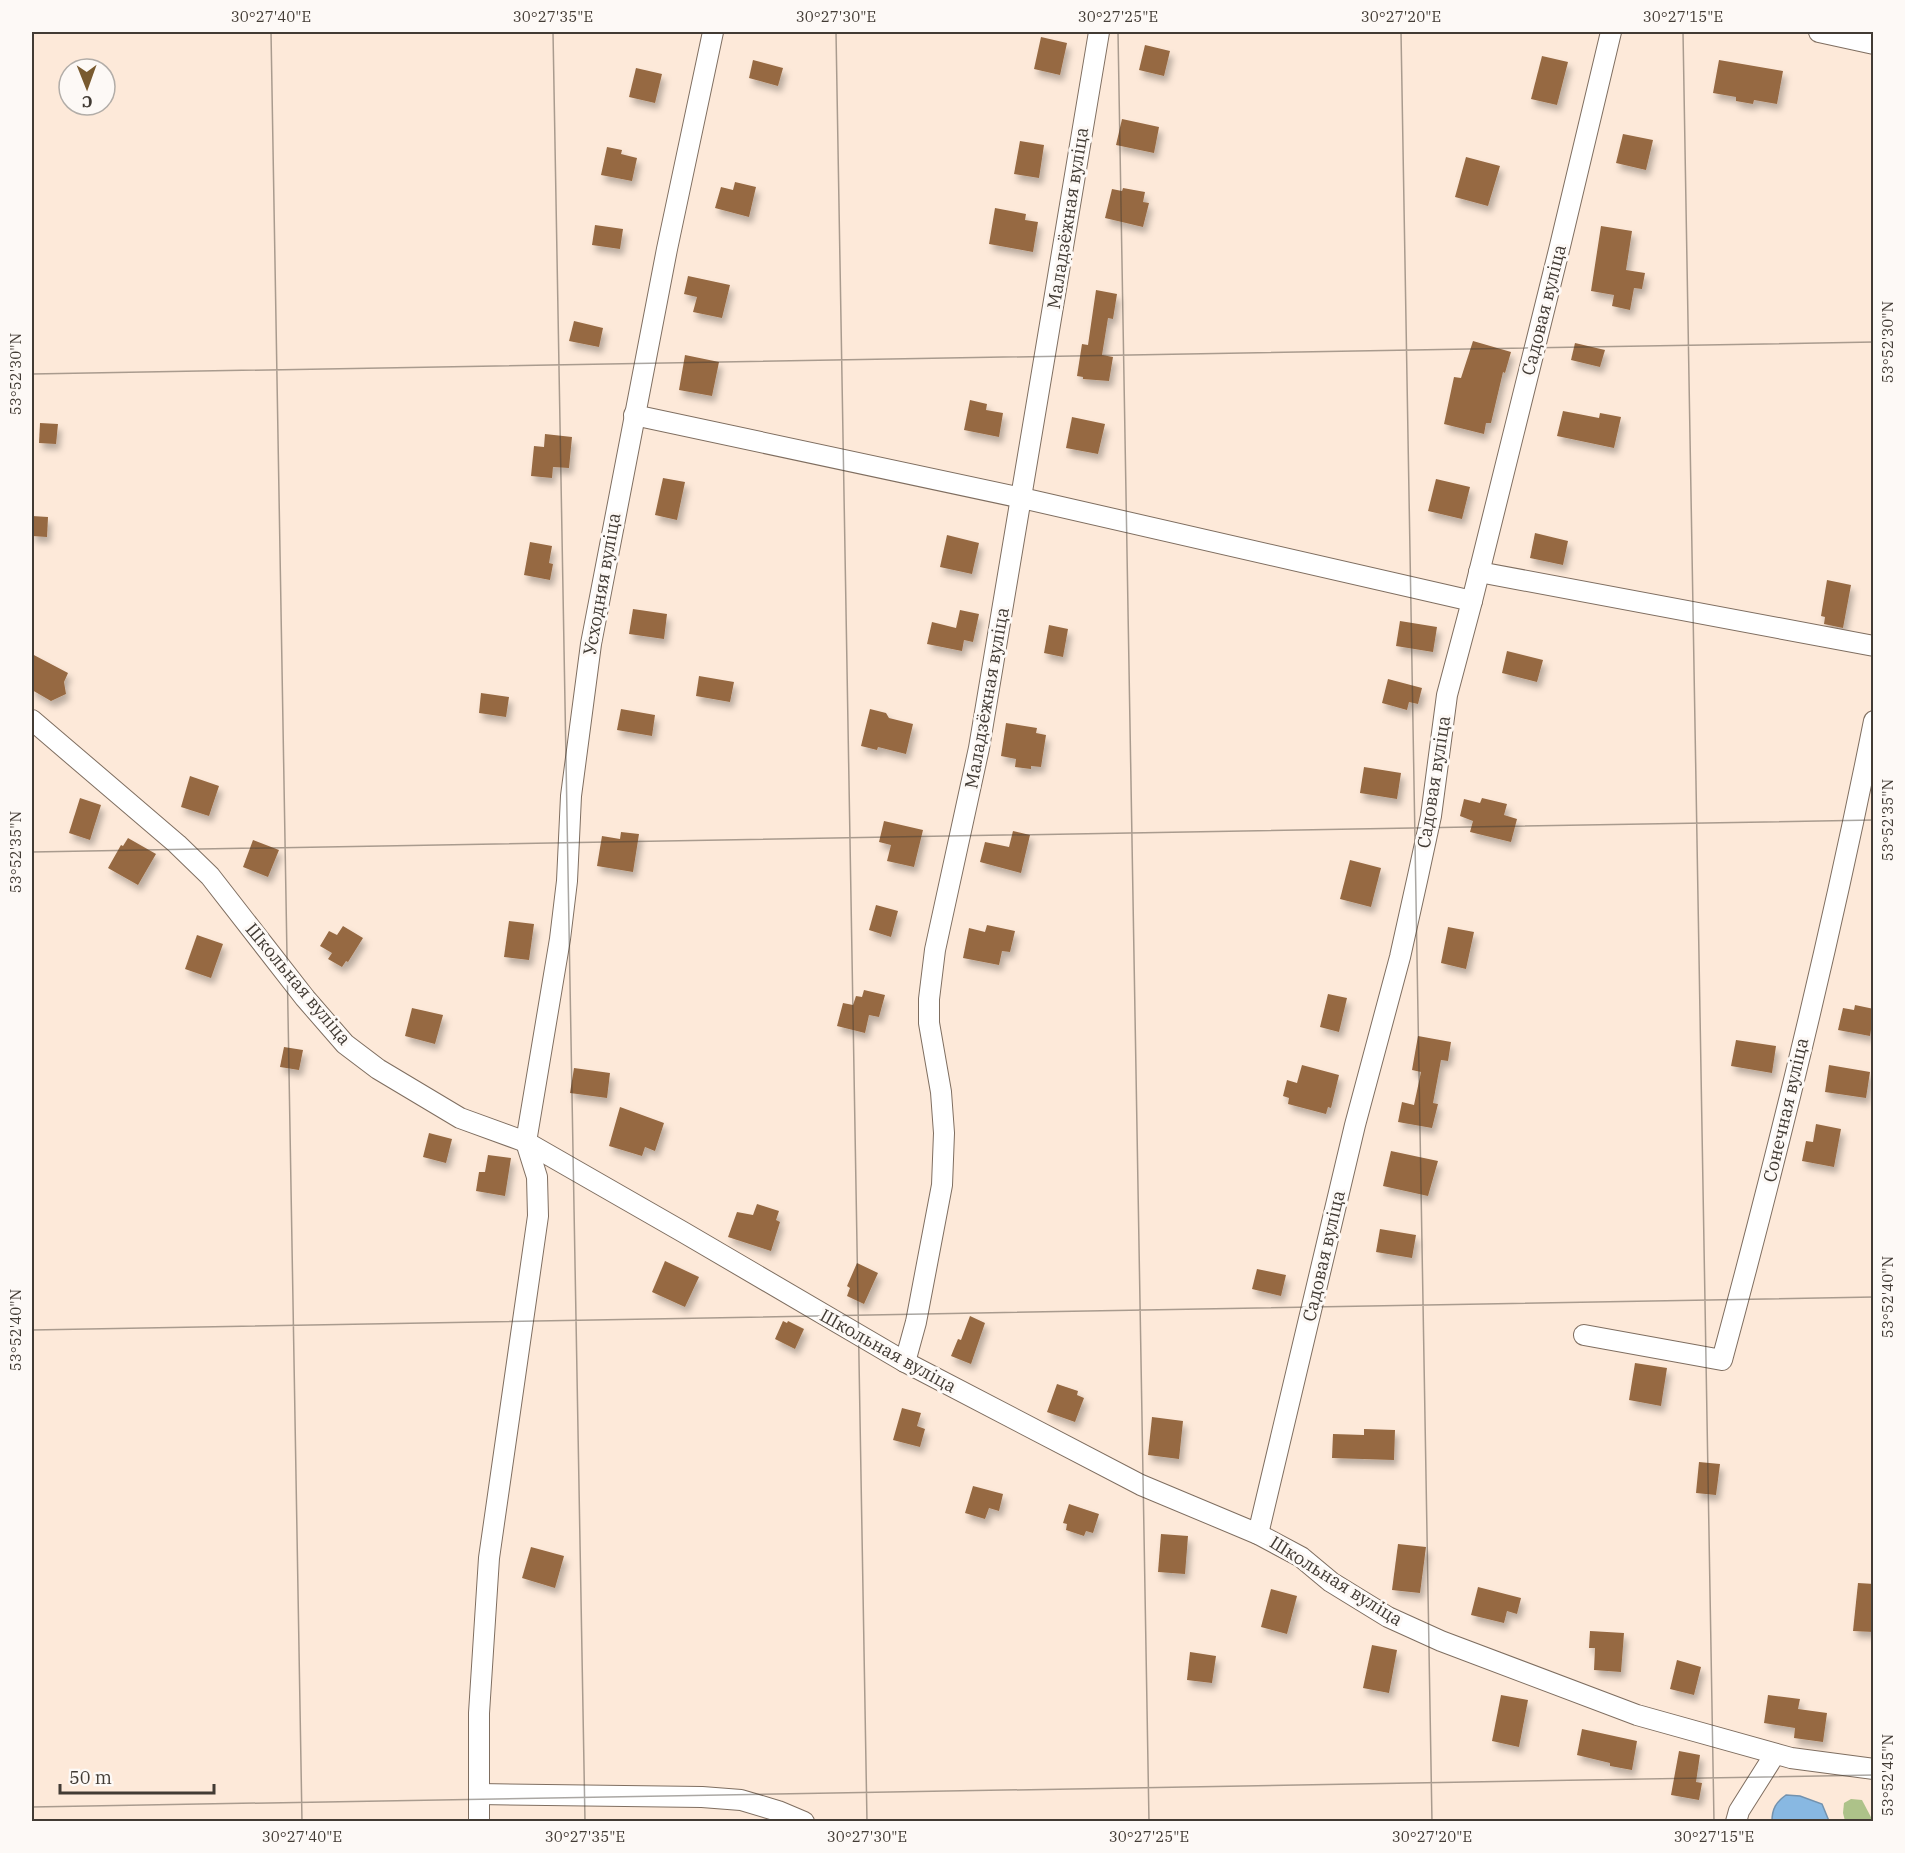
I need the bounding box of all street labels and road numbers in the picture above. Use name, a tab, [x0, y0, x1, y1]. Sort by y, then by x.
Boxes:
street label: Маладзёжная вуліца	[1042, 125, 1093, 310]
street label: Садовая вуліца	[1516, 242, 1571, 378]
street label: Усходняя вуліца	[578, 511, 625, 657]
street label: Маладзёжная вуліца	[959, 605, 1014, 790]
street label: Садовая вуліца	[1412, 714, 1455, 850]
street label: Школьная вуліца	[241, 918, 356, 1050]
street label: Сонечная вуліца	[1758, 1035, 1813, 1184]
street label: Садовая вуліца	[1297, 1188, 1350, 1324]
street label: Школьная вуліца	[816, 1304, 961, 1398]
street label: Школьная вуліца	[1266, 1530, 1407, 1631]

